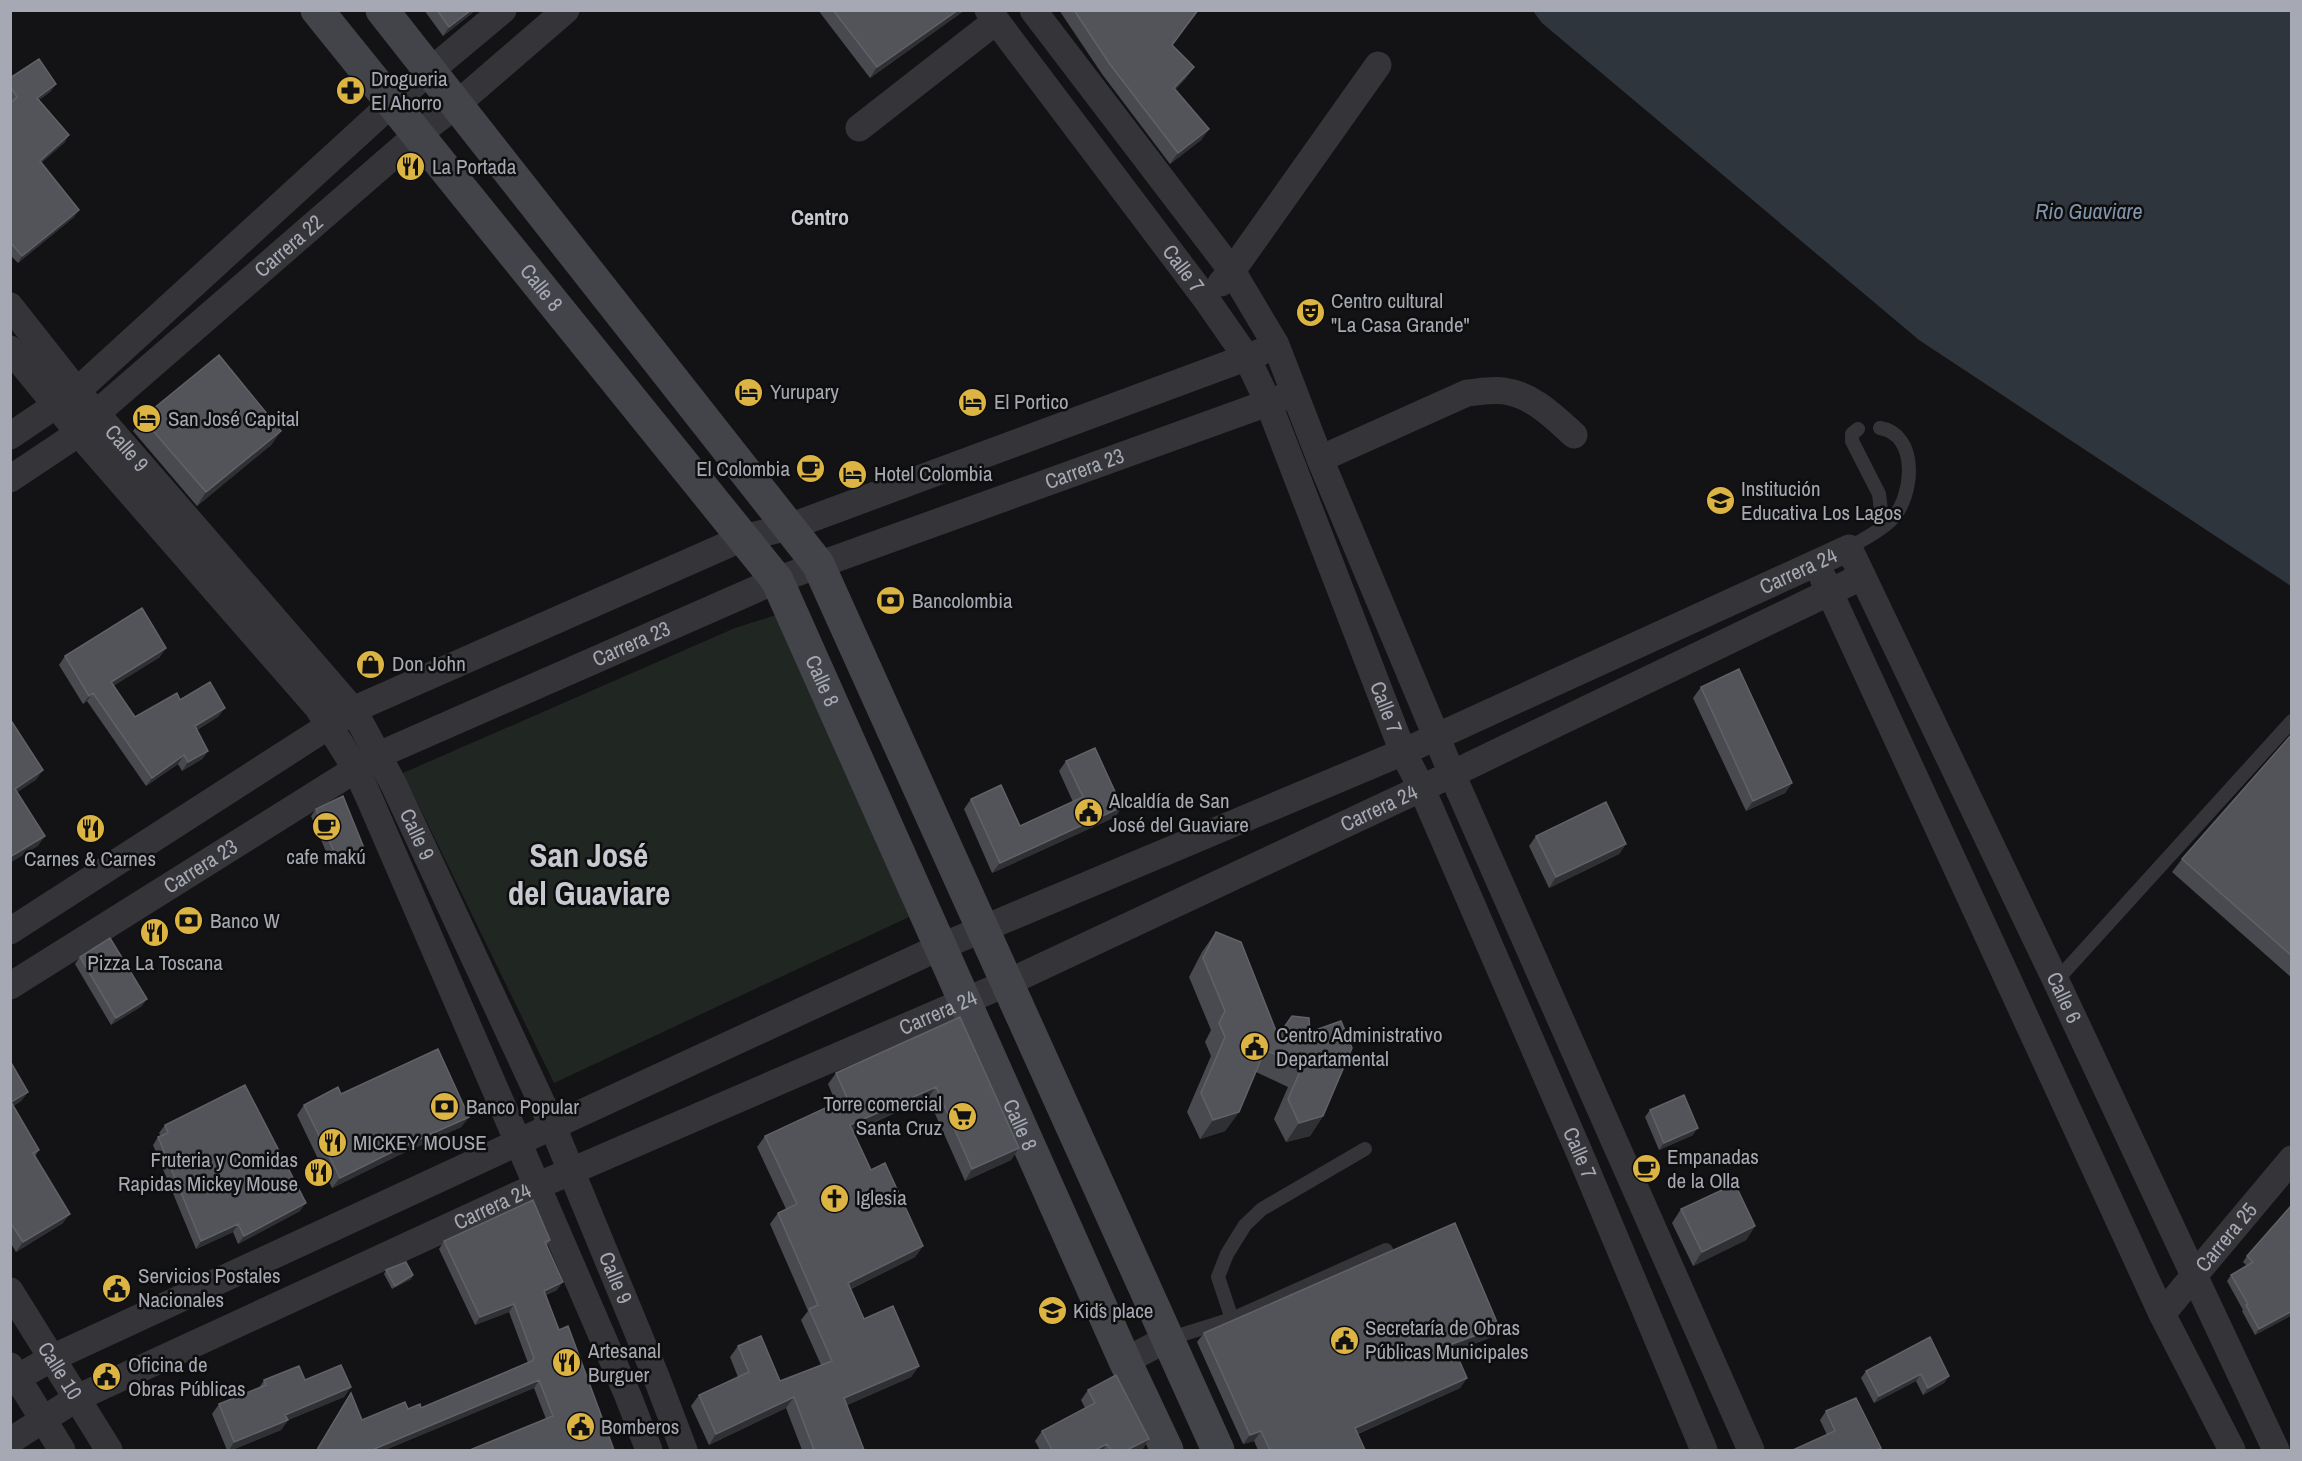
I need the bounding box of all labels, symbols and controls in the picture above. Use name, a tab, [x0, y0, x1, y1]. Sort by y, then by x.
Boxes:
place label: Drogueria El Ahorro	[371, 64, 448, 117]
pharmacy icon: Drogueria El Ahorro	[334, 75, 366, 107]
restaurant icon: La Portada	[395, 151, 427, 183]
place label: La Portada	[432, 152, 517, 181]
water label: Rio Guaviare	[2035, 196, 2143, 226]
district label: Centro	[791, 202, 849, 232]
street label: Carrera 22	[248, 208, 329, 284]
street label: Calle 7	[1156, 238, 1211, 298]
street label: Calle 8	[513, 258, 570, 317]
place label: Centro cultural "La Casa Grande"	[1331, 286, 1470, 339]
theatre icon: Centro cultural "La Casa Grande"	[1294, 297, 1326, 329]
hotel icon: Yurupary	[733, 376, 765, 408]
place label: Yurupary	[770, 377, 839, 406]
hotel icon: El Portico	[957, 386, 989, 418]
place label: El Portico	[994, 387, 1069, 416]
hotel icon: San José Capital	[131, 403, 163, 435]
place label: San José Capital	[168, 404, 299, 433]
street label: Calle 9	[98, 418, 155, 478]
street label: Carrera 23	[1041, 441, 1128, 496]
cafe icon: El Colombia	[795, 453, 827, 485]
place label: El Colombia	[696, 454, 790, 483]
hotel icon: Hotel Colombia	[837, 458, 869, 490]
place label: Hotel Colombia	[874, 459, 993, 488]
place label: Institución Educativa Los Lagos	[1741, 474, 1902, 527]
school or university icon: Institución Educativa Los Lagos	[1704, 485, 1736, 517]
street label: Carrera 24	[1755, 540, 1842, 601]
bank icon: Bancolombia	[875, 585, 907, 617]
place label: Bancolombia	[912, 586, 1013, 615]
street label: Carrera 23	[588, 614, 675, 673]
shop icon: Don John	[355, 648, 387, 680]
place label: Don John	[392, 649, 466, 678]
street label: Calle 8	[798, 650, 847, 711]
street label: Calle 7	[1363, 677, 1409, 738]
street label: Carrera 24	[1335, 777, 1423, 838]
place label: Alcaldía de San José del Guaviare	[1108, 786, 1249, 839]
public building icon: Alcaldía de San José del Guaviare	[1072, 797, 1104, 829]
street label: Calle 9	[393, 804, 442, 865]
cafe icon: cafe makú	[310, 810, 342, 842]
restaurant icon: Carnes & Carnes	[74, 812, 106, 844]
street label: Carrera 23	[158, 832, 243, 900]
district label: San José del Guaviare	[508, 833, 670, 915]
place label: cafe makú	[286, 842, 366, 871]
place label: Carnes & Carnes	[24, 844, 156, 873]
bank icon: Banco W	[173, 905, 205, 937]
place label: Banco W	[210, 906, 281, 935]
restaurant icon: Pizza La Toscana	[139, 916, 171, 948]
place label: Pizza La Toscana	[87, 948, 223, 977]
street label: Calle 6	[2040, 967, 2089, 1028]
street label: Carrera 24	[894, 983, 982, 1042]
place label: Centro Administrativo Departamental	[1276, 1020, 1443, 1073]
public building icon: Centro Administrativo Departamental	[1239, 1031, 1271, 1063]
place label: Torre comercial Santa Cruz	[823, 1089, 942, 1142]
bank icon: Banco Popular	[429, 1091, 461, 1123]
place label: Banco Popular	[466, 1092, 579, 1121]
street label: Calle 8	[996, 1094, 1044, 1155]
supermarket icon: Torre comercial Santa Cruz	[947, 1100, 979, 1132]
street label: Calle 7	[1556, 1122, 1604, 1183]
restaurant icon: MICKEY MOUSE	[316, 1127, 348, 1159]
place label: MICKEY MOUSE	[353, 1128, 487, 1157]
place label: Empanadas de la Olla	[1667, 1142, 1759, 1195]
place label: Fruteria y Comidas Rapidas Mickey Mouse	[118, 1145, 298, 1198]
cafe icon: Empanadas de la Olla	[1630, 1153, 1662, 1185]
restaurant icon: Fruteria y Comidas Rapidas Mickey Mouse	[303, 1156, 335, 1188]
street label: Carrera 24	[449, 1176, 536, 1237]
church icon: Iglesia	[819, 1182, 851, 1214]
place label: Iglesia	[856, 1183, 907, 1212]
street label: Carrera 25	[2188, 1196, 2263, 1278]
street label: Calle 9	[592, 1247, 639, 1308]
place label: Servicios Postales Nacionales	[138, 1261, 281, 1314]
public building icon: Servicios Postales Nacionales	[101, 1272, 133, 1304]
school or university icon: Kid´s place	[1036, 1295, 1068, 1327]
place label: Kid´s place	[1073, 1296, 1153, 1325]
place label: Secretaría de Obras Públicas Municipales	[1365, 1313, 1529, 1366]
public building icon: Secretaría de Obras Públicas Municipales	[1328, 1324, 1360, 1356]
street label: Calle 10	[31, 1336, 89, 1405]
place label: Artesanal Burguer	[587, 1336, 661, 1389]
restaurant icon: Artesanal Burguer	[551, 1347, 583, 1379]
place label: Oficina de Obras Públicas	[128, 1350, 246, 1403]
public building icon: Oficina de Obras Públicas	[91, 1361, 123, 1393]
public building icon: Bomberos	[564, 1411, 596, 1443]
place label: Bomberos	[601, 1412, 679, 1441]

